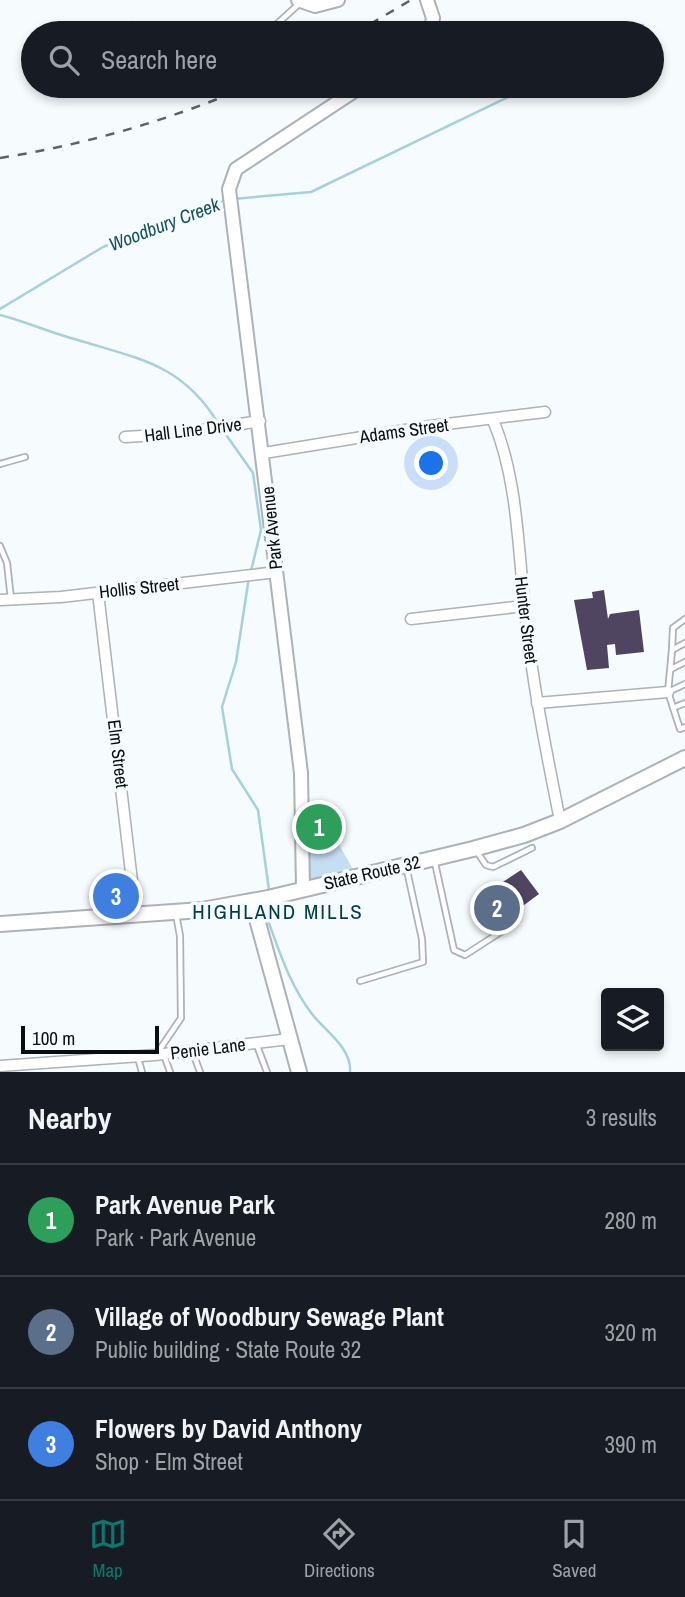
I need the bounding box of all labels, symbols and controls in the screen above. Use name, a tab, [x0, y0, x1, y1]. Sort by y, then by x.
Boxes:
search box	[21, 21, 664, 98]
icon: search	[45, 41, 83, 79]
text: Search here	[101, 42, 217, 77]
water label: Woodbury Creek	[105, 191, 224, 257]
street label: Hall Line Drive	[143, 411, 243, 448]
street label: Adams Street	[357, 412, 450, 449]
your location	[414, 446, 448, 480]
street label: Park Avenue	[255, 485, 288, 571]
street label: Hollis Street	[98, 571, 180, 604]
street label: Hunter Street	[509, 575, 544, 665]
street label: Elm Street	[102, 718, 135, 790]
pin: 1	[296, 801, 342, 853]
street label: State Route 32	[321, 849, 423, 896]
pin: 3	[93, 870, 139, 922]
pin: 2	[474, 882, 520, 934]
district label: HIGHLAND MILLS	[192, 897, 364, 926]
map controls	[601, 988, 664, 1051]
button: layers	[601, 988, 664, 1051]
scale bar	[21, 1023, 159, 1055]
text: 100 m	[32, 1025, 75, 1051]
street label: Penie Lane	[169, 1031, 247, 1066]
text: Nearby	[28, 1098, 111, 1138]
text: 3 results	[586, 1102, 657, 1133]
text: Park Avenue Park	[95, 1187, 275, 1222]
text: 1	[46, 1205, 56, 1236]
text: 280 m	[605, 1205, 657, 1236]
text: Park · Park Avenue	[95, 1222, 256, 1253]
text: Village of Woodbury Sewage Plant	[95, 1299, 444, 1334]
text: 2	[46, 1317, 56, 1348]
text: 320 m	[605, 1317, 657, 1348]
text: Public building · State Route 32	[95, 1334, 361, 1365]
text: Flowers by David Anthony	[95, 1411, 362, 1446]
text: 3	[46, 1429, 56, 1460]
text: 390 m	[605, 1429, 657, 1460]
text: Shop · Elm Street	[95, 1446, 243, 1477]
tab: Map	[89, 1515, 127, 1583]
tab: Directions	[304, 1515, 375, 1583]
tab: Saved	[552, 1515, 596, 1583]

